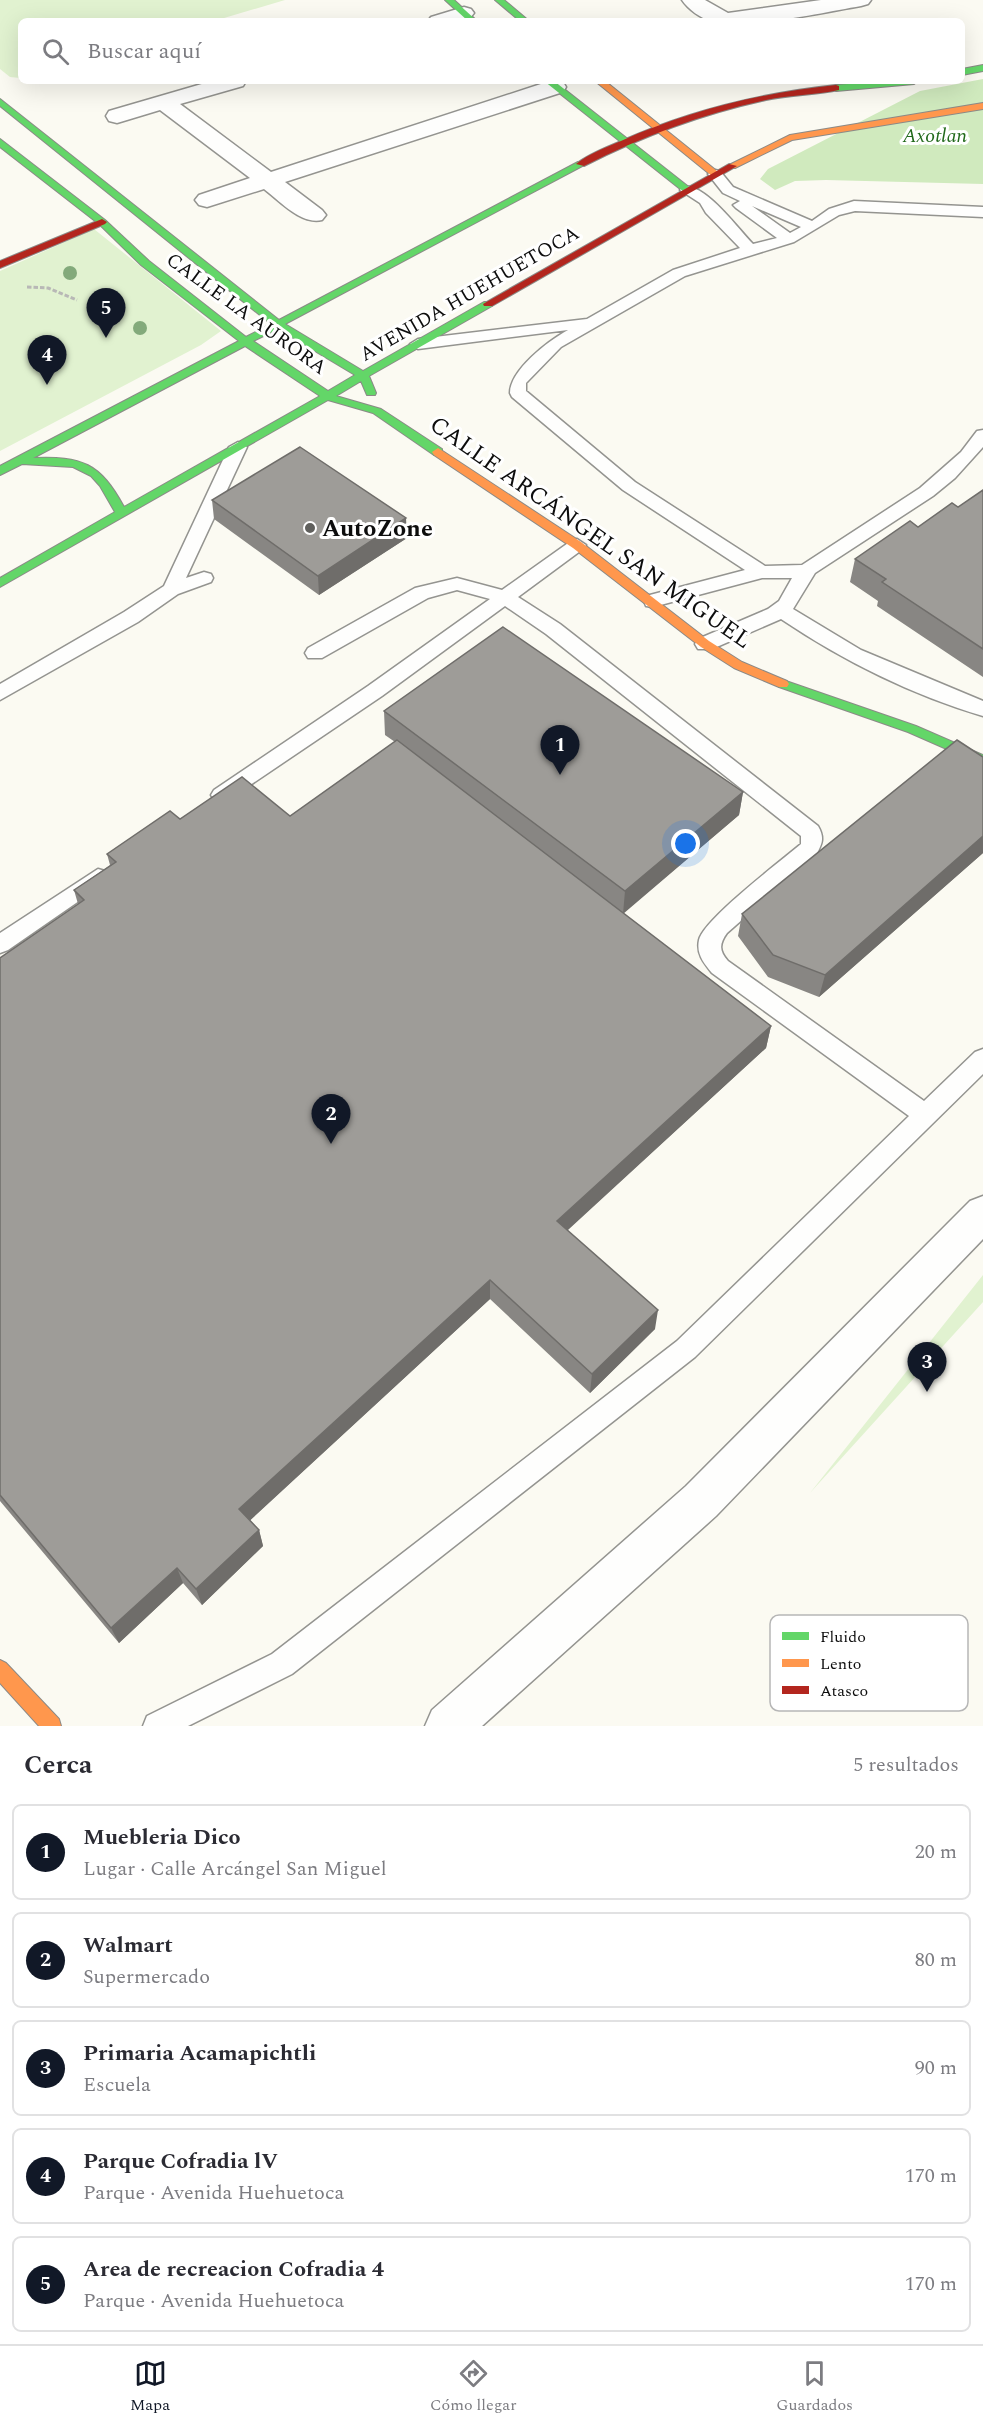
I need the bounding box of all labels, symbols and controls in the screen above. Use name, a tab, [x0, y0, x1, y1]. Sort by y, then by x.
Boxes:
search box	[18, 18, 965, 84]
icon: search	[39, 35, 72, 68]
text: Buscar aquí	[87, 35, 201, 68]
park label: Axotlan	[902, 121, 968, 151]
street label: AVENIDA HUEHUETOCA	[354, 219, 585, 369]
street label: CALLE LA AURORA	[160, 245, 333, 382]
pin: 5	[86, 288, 126, 338]
pin: 4	[28, 336, 66, 385]
street label: CALLE ARCÁNGEL SAN MIGUEL	[422, 407, 759, 658]
place label: AutoZone	[322, 511, 433, 547]
marker: AutoZone	[303, 521, 317, 535]
pin: 1	[540, 726, 580, 775]
your location	[671, 829, 700, 858]
pin: 2	[312, 1094, 350, 1144]
pin: 3	[908, 1342, 946, 1392]
legend	[770, 1615, 968, 1711]
text: Fluido	[820, 1625, 866, 1649]
text: Lento	[820, 1652, 861, 1676]
text: Atasco	[820, 1679, 868, 1703]
text: Cerca	[24, 1745, 92, 1785]
text: 5 resultados	[853, 1750, 959, 1780]
text: Muebleria Dico	[83, 1821, 241, 1854]
text: 1	[40, 1837, 51, 1867]
text: 20 m	[915, 1837, 957, 1867]
text: Lugar · Calle Arcángel San Miguel	[83, 1854, 387, 1884]
text: Walmart	[83, 1929, 173, 1962]
text: 2	[40, 1945, 51, 1975]
text: 80 m	[915, 1945, 957, 1975]
text: Supermercado	[83, 1962, 210, 1992]
text: Primaria Acamapichtli	[83, 2037, 316, 2070]
text: 3	[40, 2053, 51, 2083]
text: 90 m	[915, 2053, 957, 2083]
text: Escuela	[83, 2070, 151, 2100]
text: Parque Cofradia lV	[83, 2145, 278, 2178]
text: 4	[40, 2161, 51, 2191]
text: 170 m	[905, 2161, 957, 2191]
text: Parque · Avenida Huehuetoca	[83, 2178, 344, 2208]
text: Area de recreacion Cofradia 4	[83, 2253, 384, 2286]
text: 5	[40, 2269, 51, 2299]
text: 170 m	[905, 2269, 957, 2299]
text: Parque · Avenida Huehuetoca	[83, 2286, 344, 2316]
tab: Mapa	[130, 2357, 170, 2417]
tab: Cómo llegar	[430, 2357, 516, 2417]
tab: Guardados	[776, 2357, 853, 2417]

